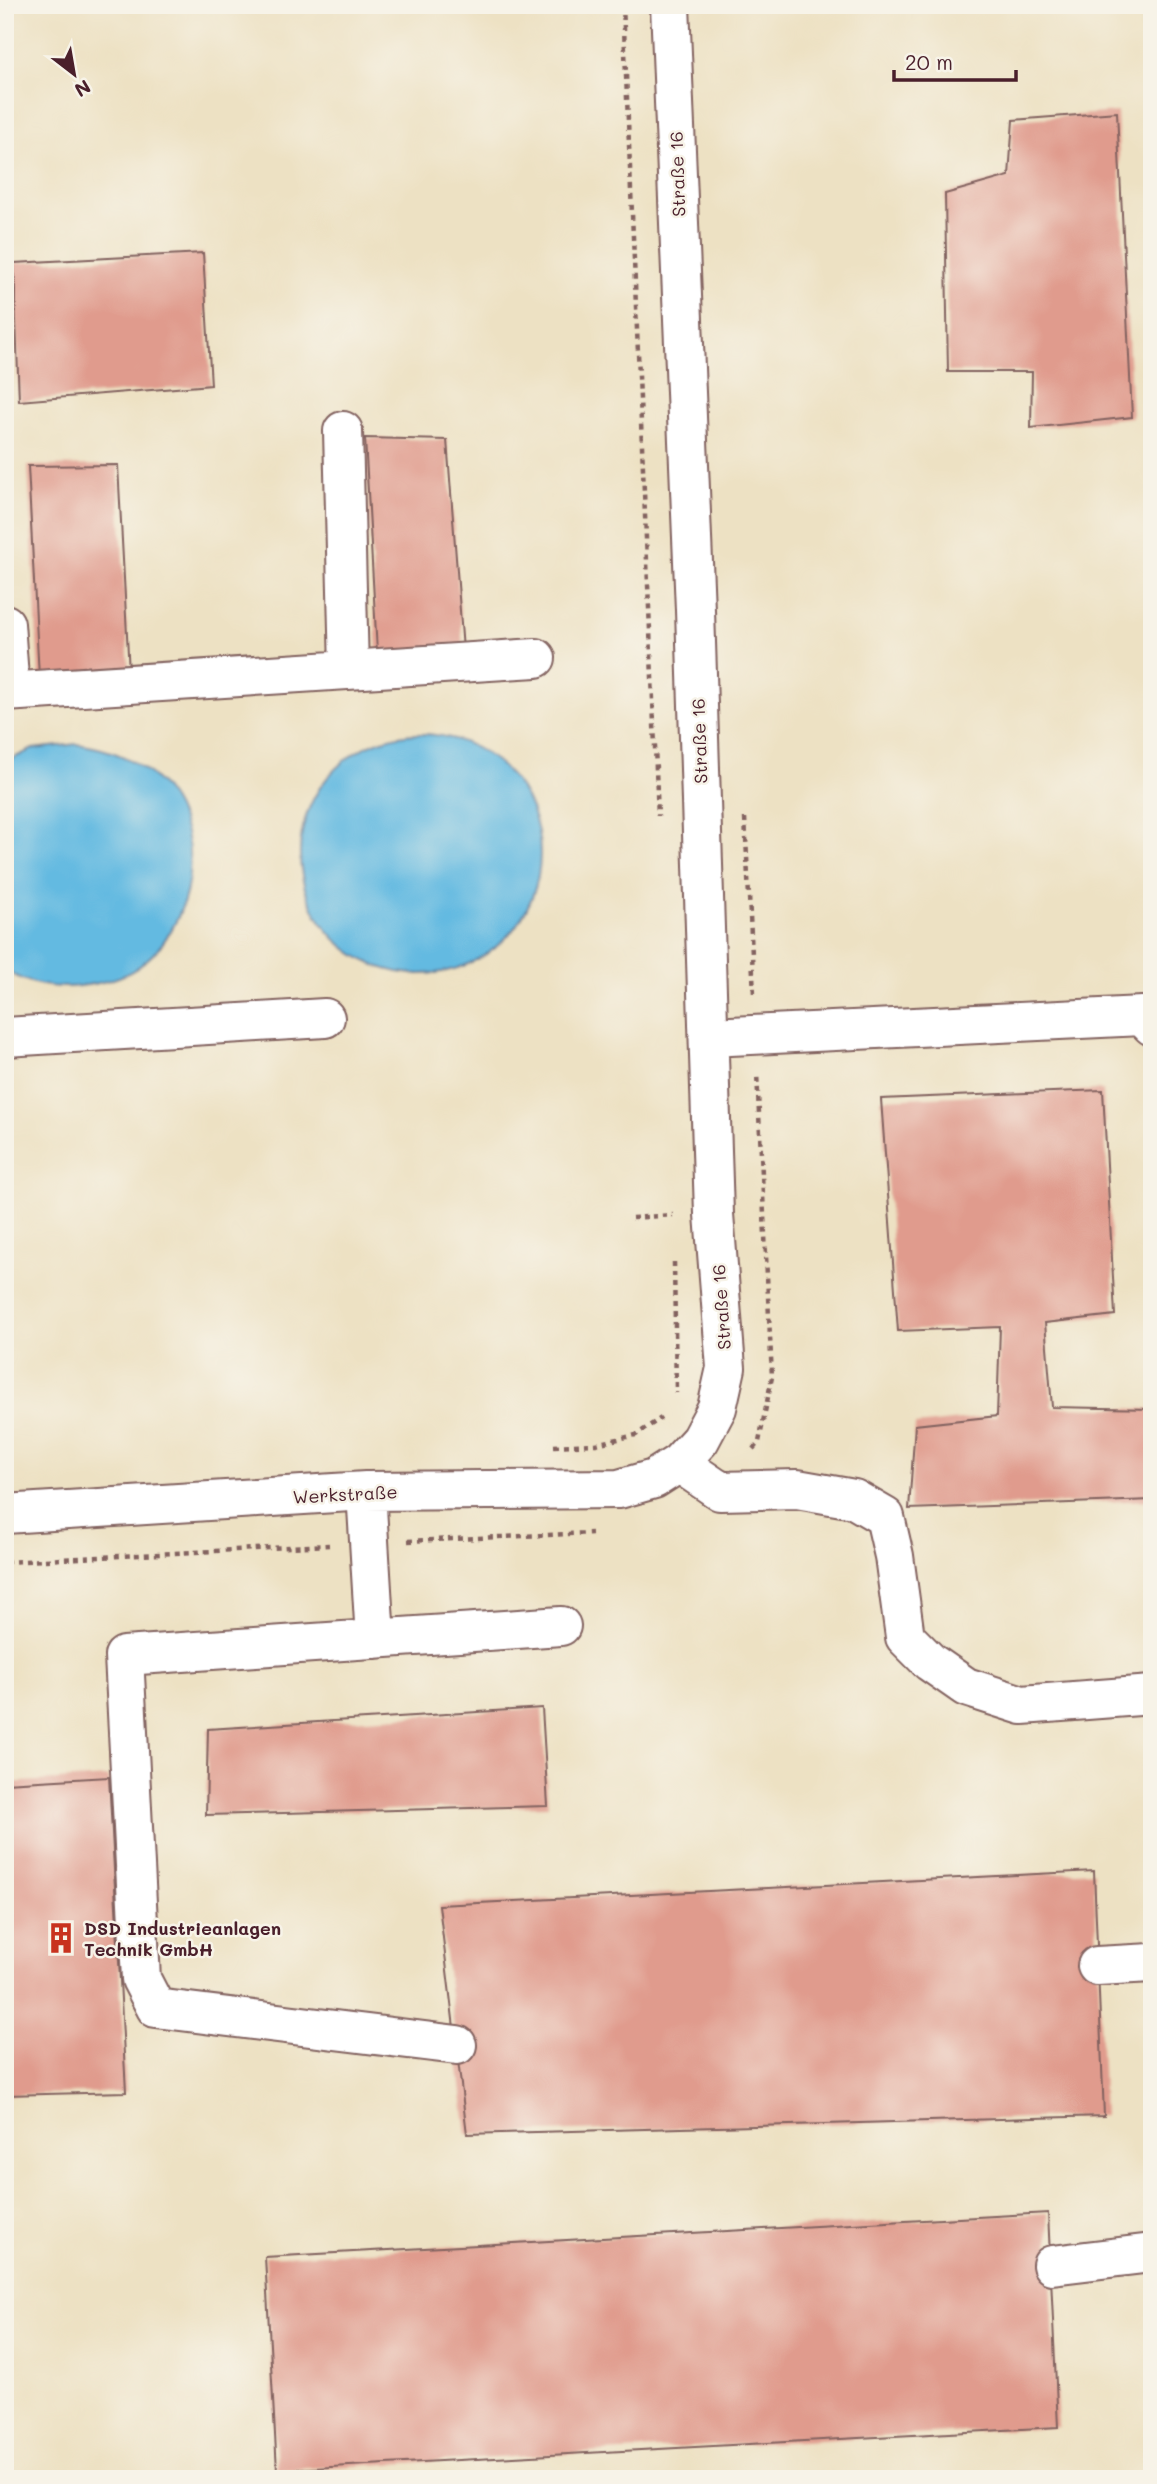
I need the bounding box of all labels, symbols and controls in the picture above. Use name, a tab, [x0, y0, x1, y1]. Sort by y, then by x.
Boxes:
north arrow	[38, 38, 108, 108]
scale bar	[894, 38, 1017, 82]
text: 20 m	[905, 48, 953, 75]
text: N	[70, 75, 96, 103]
street label: Straße 16	[664, 131, 690, 217]
street label: Straße 16	[686, 698, 712, 784]
street label: Straße 16	[706, 1263, 736, 1351]
street label: Werkstraße	[292, 1479, 398, 1509]
place label: DSD Industrieanlagen Technik GmbH	[84, 1916, 281, 1961]
building icon: DSD Industrieanlagen Technik GmbH	[44, 1921, 78, 1955]

